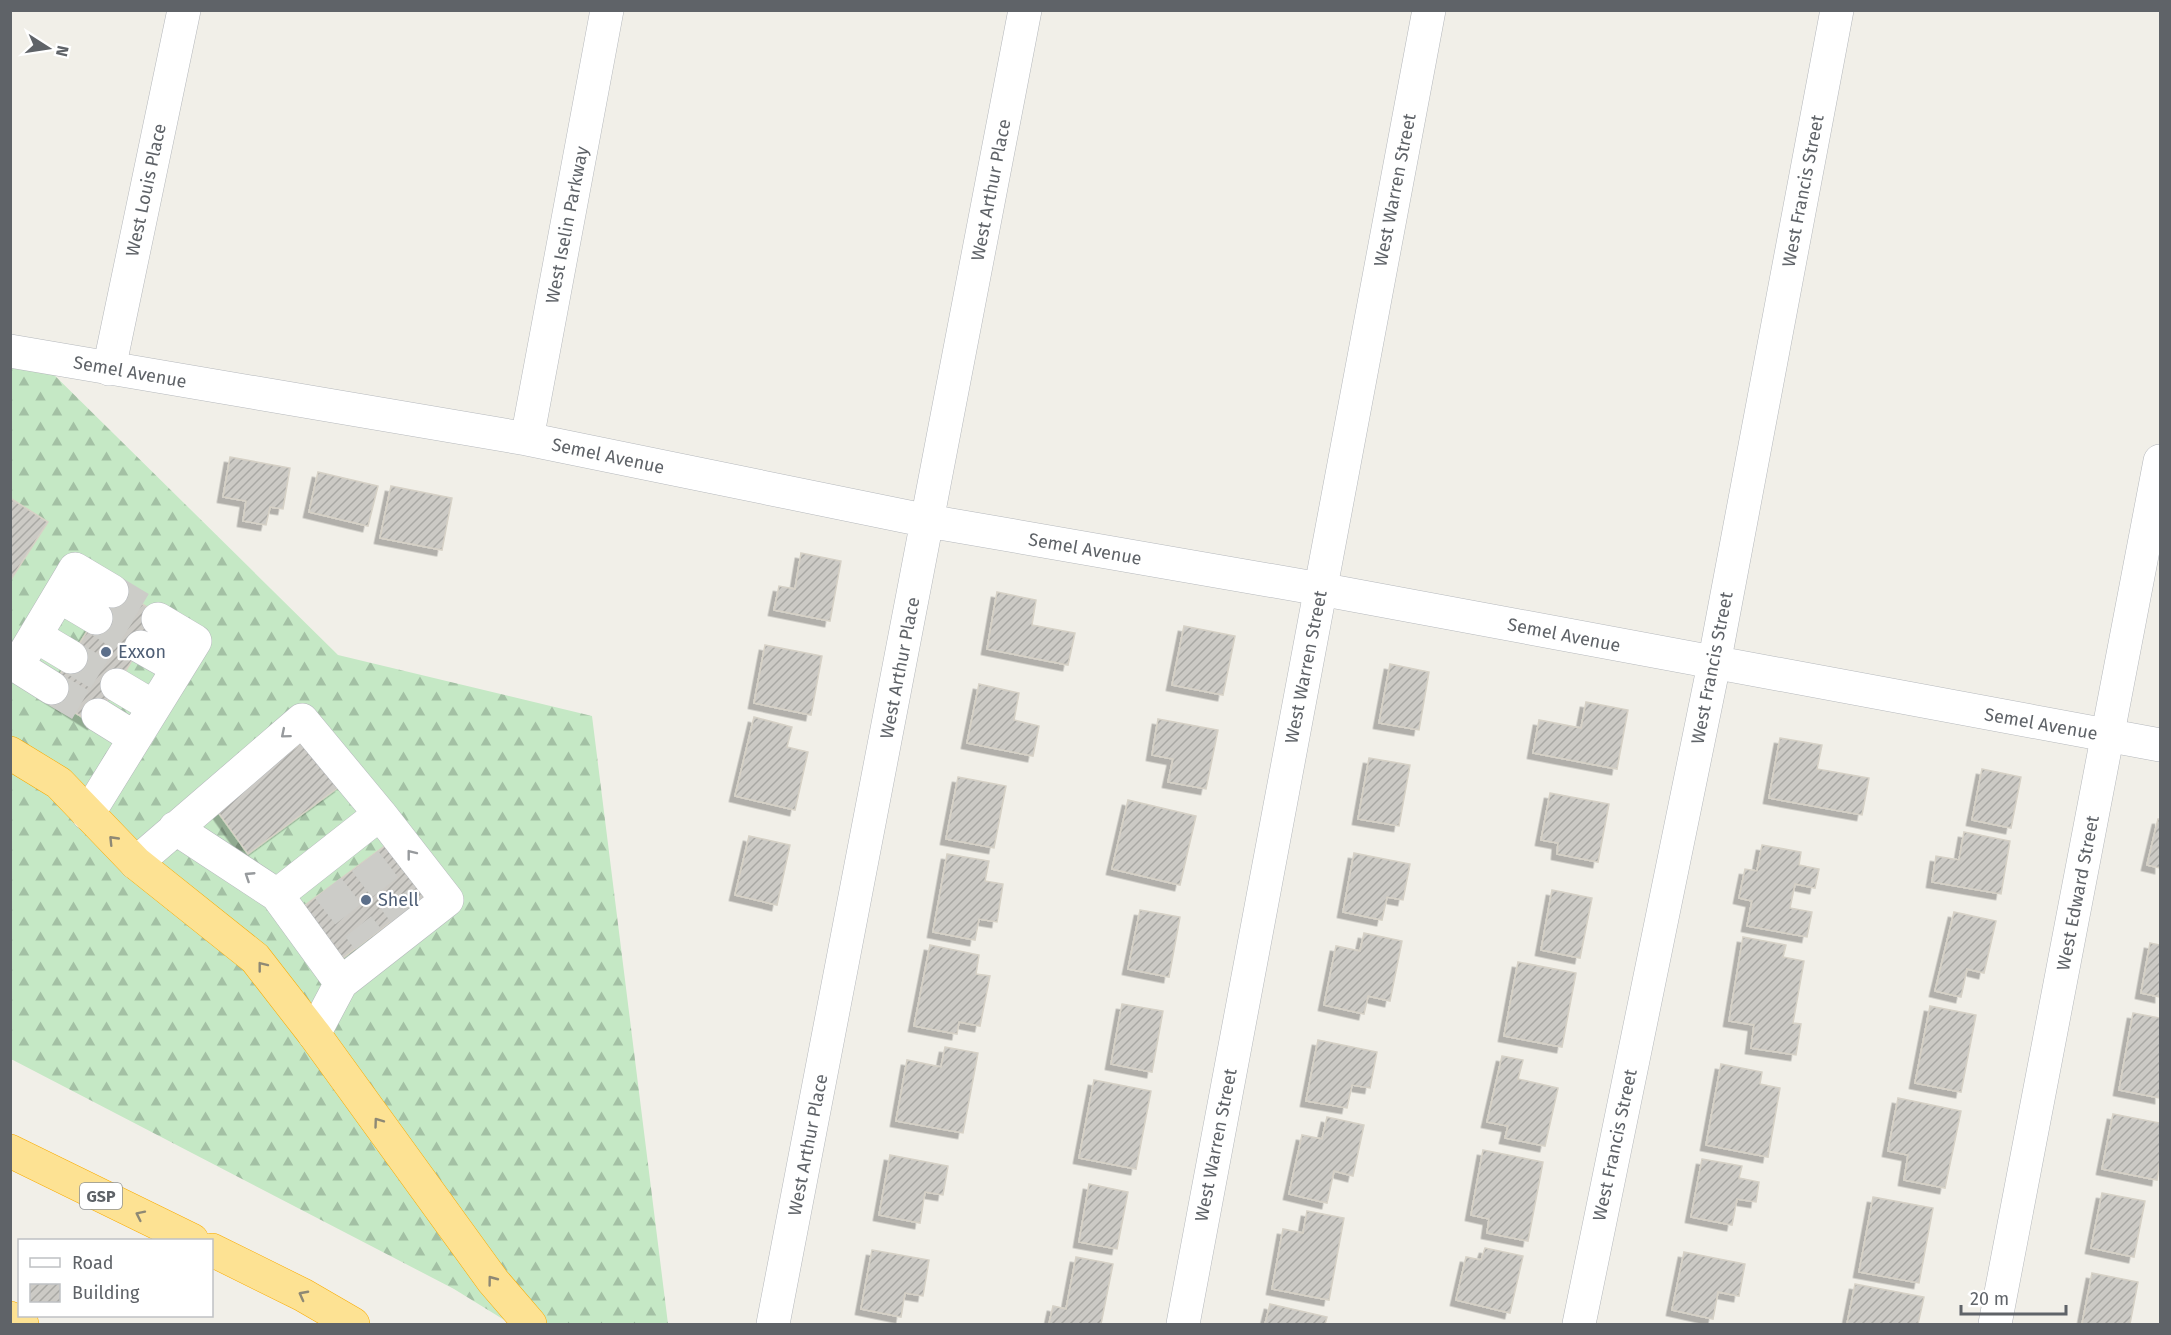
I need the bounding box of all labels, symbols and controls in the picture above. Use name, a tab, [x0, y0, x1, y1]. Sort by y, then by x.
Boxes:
north arrow	[18, 18, 78, 78]
text: N	[52, 44, 73, 58]
street label: West Warren Street	[1369, 111, 1421, 268]
street label: West Francis Street	[1777, 112, 1829, 269]
street label: West Arthur Place	[966, 117, 1016, 263]
street label: West Louis Place	[121, 122, 171, 258]
street label: West Iselin Parkway	[541, 144, 593, 306]
street label: Semel Avenue	[72, 351, 188, 393]
street label: Semel Avenue	[550, 433, 666, 479]
street label: Semel Avenue	[1027, 528, 1143, 570]
street label: West Warren Street	[1280, 588, 1332, 745]
street label: West Francis Street	[1686, 589, 1738, 746]
street label: West Arthur Place	[875, 595, 925, 741]
street label: Semel Avenue	[1506, 613, 1622, 657]
place label: Exxon	[118, 641, 166, 663]
marker: Exxon	[99, 645, 113, 659]
street label: Semel Avenue	[1983, 703, 2099, 745]
one-way arrow	[281, 727, 292, 738]
street label: West Edward Street	[2052, 813, 2104, 972]
one-way arrow	[109, 837, 120, 847]
one-way arrow	[407, 850, 418, 861]
one-way arrow	[245, 872, 255, 884]
place label: Shell	[378, 889, 419, 911]
marker: Shell	[359, 893, 373, 907]
one-way arrow	[258, 961, 269, 972]
street label: West Warren Street	[1190, 1066, 1242, 1223]
street label: West Francis Street	[1588, 1067, 1642, 1223]
street label: West Arthur Place	[783, 1072, 833, 1218]
one-way arrow	[374, 1118, 385, 1129]
road number: GSP	[80, 1183, 122, 1209]
one-way arrow	[135, 1210, 146, 1222]
legend	[18, 1239, 213, 1317]
text: Road	[72, 1252, 114, 1274]
one-way arrow	[489, 1276, 500, 1287]
scale bar	[1961, 1278, 2066, 1316]
text: Building	[72, 1282, 140, 1304]
text: 20 m	[1970, 1288, 2009, 1310]
one-way arrow	[299, 1291, 309, 1302]

